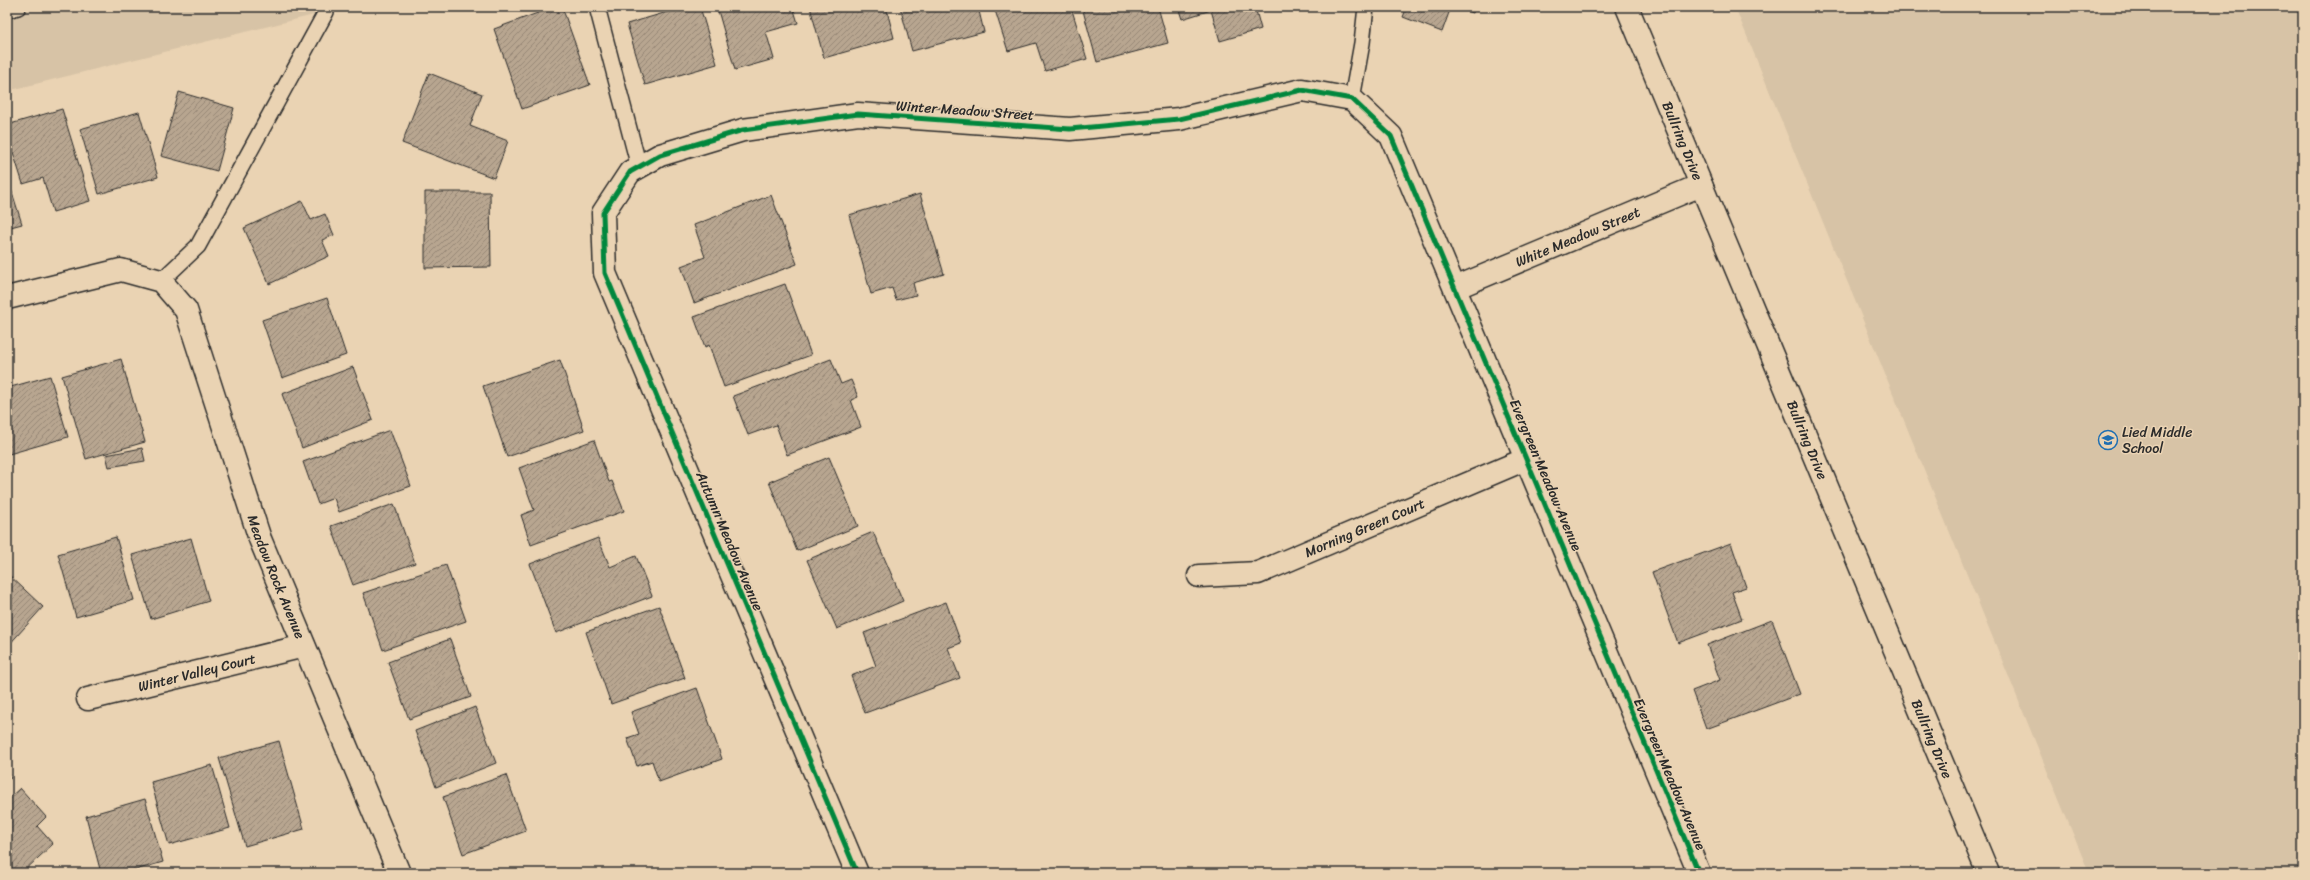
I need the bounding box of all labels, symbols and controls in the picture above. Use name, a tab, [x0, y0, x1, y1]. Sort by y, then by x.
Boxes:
street label: Winter Meadow Street	[895, 93, 1035, 128]
street label: Bullring Drive	[1655, 97, 1710, 185]
street label: White Meadow Street	[1512, 200, 1644, 274]
street label: Evergreen Meadow Avenue	[1502, 395, 1589, 555]
street label: Bullring Drive	[1779, 397, 1835, 484]
place label: Lied Middle School	[2122, 420, 2192, 461]
school or university icon: Lied Middle School	[2097, 429, 2119, 451]
street label: Autumn Meadow Avenue	[688, 466, 770, 615]
street label: Morning Green Court	[1301, 491, 1429, 565]
street label: Meadow Rock Avenue	[240, 512, 312, 643]
street label: Winter Valley Court	[135, 646, 258, 699]
street label: Evergreen Meadow Avenue	[1626, 694, 1713, 854]
street label: Bullring Drive	[1904, 696, 1959, 783]

